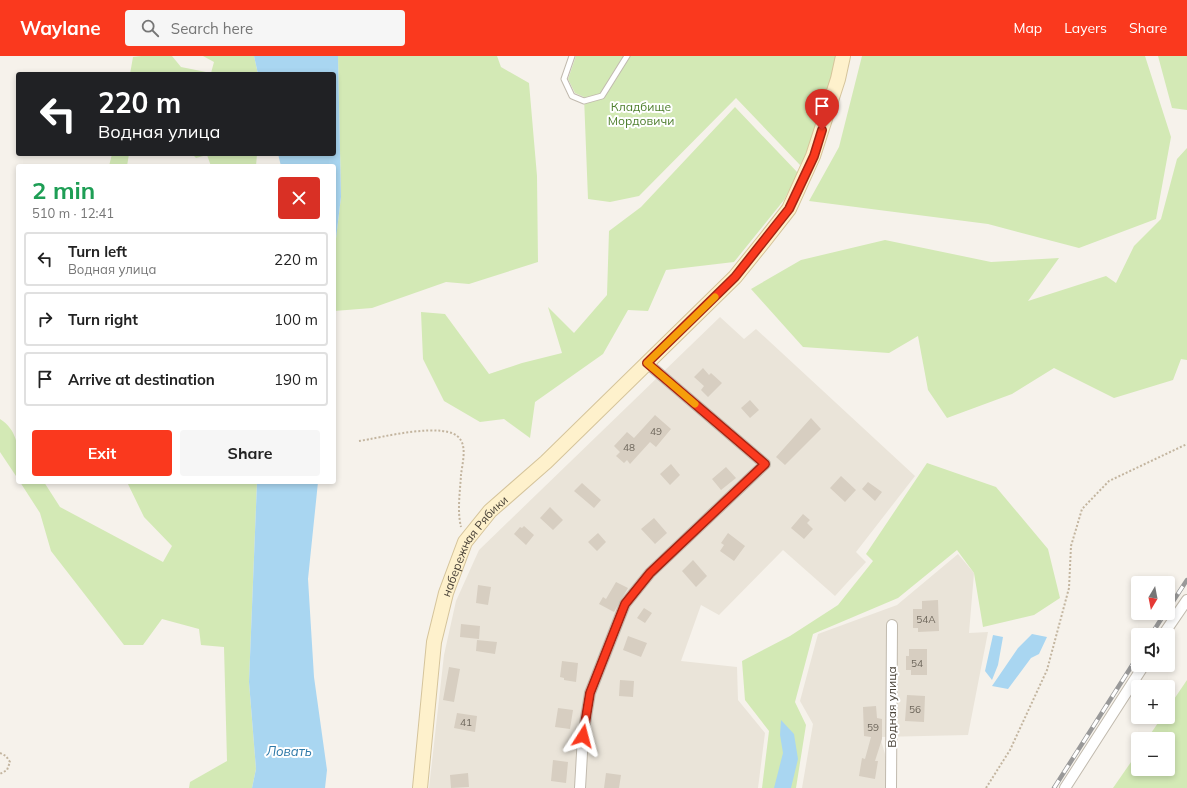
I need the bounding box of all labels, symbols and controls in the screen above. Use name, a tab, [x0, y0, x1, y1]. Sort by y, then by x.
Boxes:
search box	[125, 10, 405, 46]
text: Waylane	[20, 16, 101, 40]
icon: search	[139, 17, 161, 39]
text: Search here	[171, 19, 253, 38]
text: Map	[1013, 19, 1042, 37]
text: Layers	[1064, 19, 1107, 37]
text: Share	[1129, 19, 1167, 37]
text: 220 m	[98, 85, 181, 120]
icon: left	[32, 88, 84, 140]
pin	[805, 89, 839, 130]
icon: arrive	[811, 95, 833, 117]
park label: Кладбище Мордовичи	[608, 99, 674, 128]
text: Водная улица	[98, 120, 220, 143]
text: 2 min	[32, 175, 95, 205]
button: close	[278, 177, 320, 219]
text: 510 m · 12:41	[32, 205, 114, 221]
text: Turn left	[68, 242, 127, 261]
icon: left	[34, 248, 56, 270]
text: 220 m	[274, 250, 318, 269]
text: Водная улица	[68, 261, 156, 277]
icon: right	[34, 308, 56, 330]
text: Turn right	[68, 310, 138, 329]
text: 100 m	[274, 310, 318, 329]
icon: arrive	[34, 368, 56, 390]
text: Arrive at destination	[68, 370, 215, 389]
text: 190 m	[274, 370, 318, 389]
house number: 49	[650, 425, 662, 438]
button: Exit	[32, 430, 172, 476]
button: Share	[180, 430, 320, 476]
house number: 48	[623, 441, 635, 454]
street label: набережная Рябики	[438, 492, 511, 599]
north arrow	[1131, 576, 1175, 620]
map controls	[1131, 576, 1175, 776]
house number: 54А	[916, 613, 936, 626]
button: sound	[1131, 628, 1175, 672]
house number: 54	[911, 657, 923, 670]
street label: Водная улица	[884, 666, 899, 748]
button: +	[1131, 680, 1175, 724]
house number: 56	[909, 703, 921, 716]
position arrow	[562, 715, 604, 757]
house number: 41	[460, 716, 472, 729]
house number: 59	[867, 721, 879, 734]
button: −	[1131, 732, 1175, 776]
water label: Ловать	[265, 743, 312, 759]

